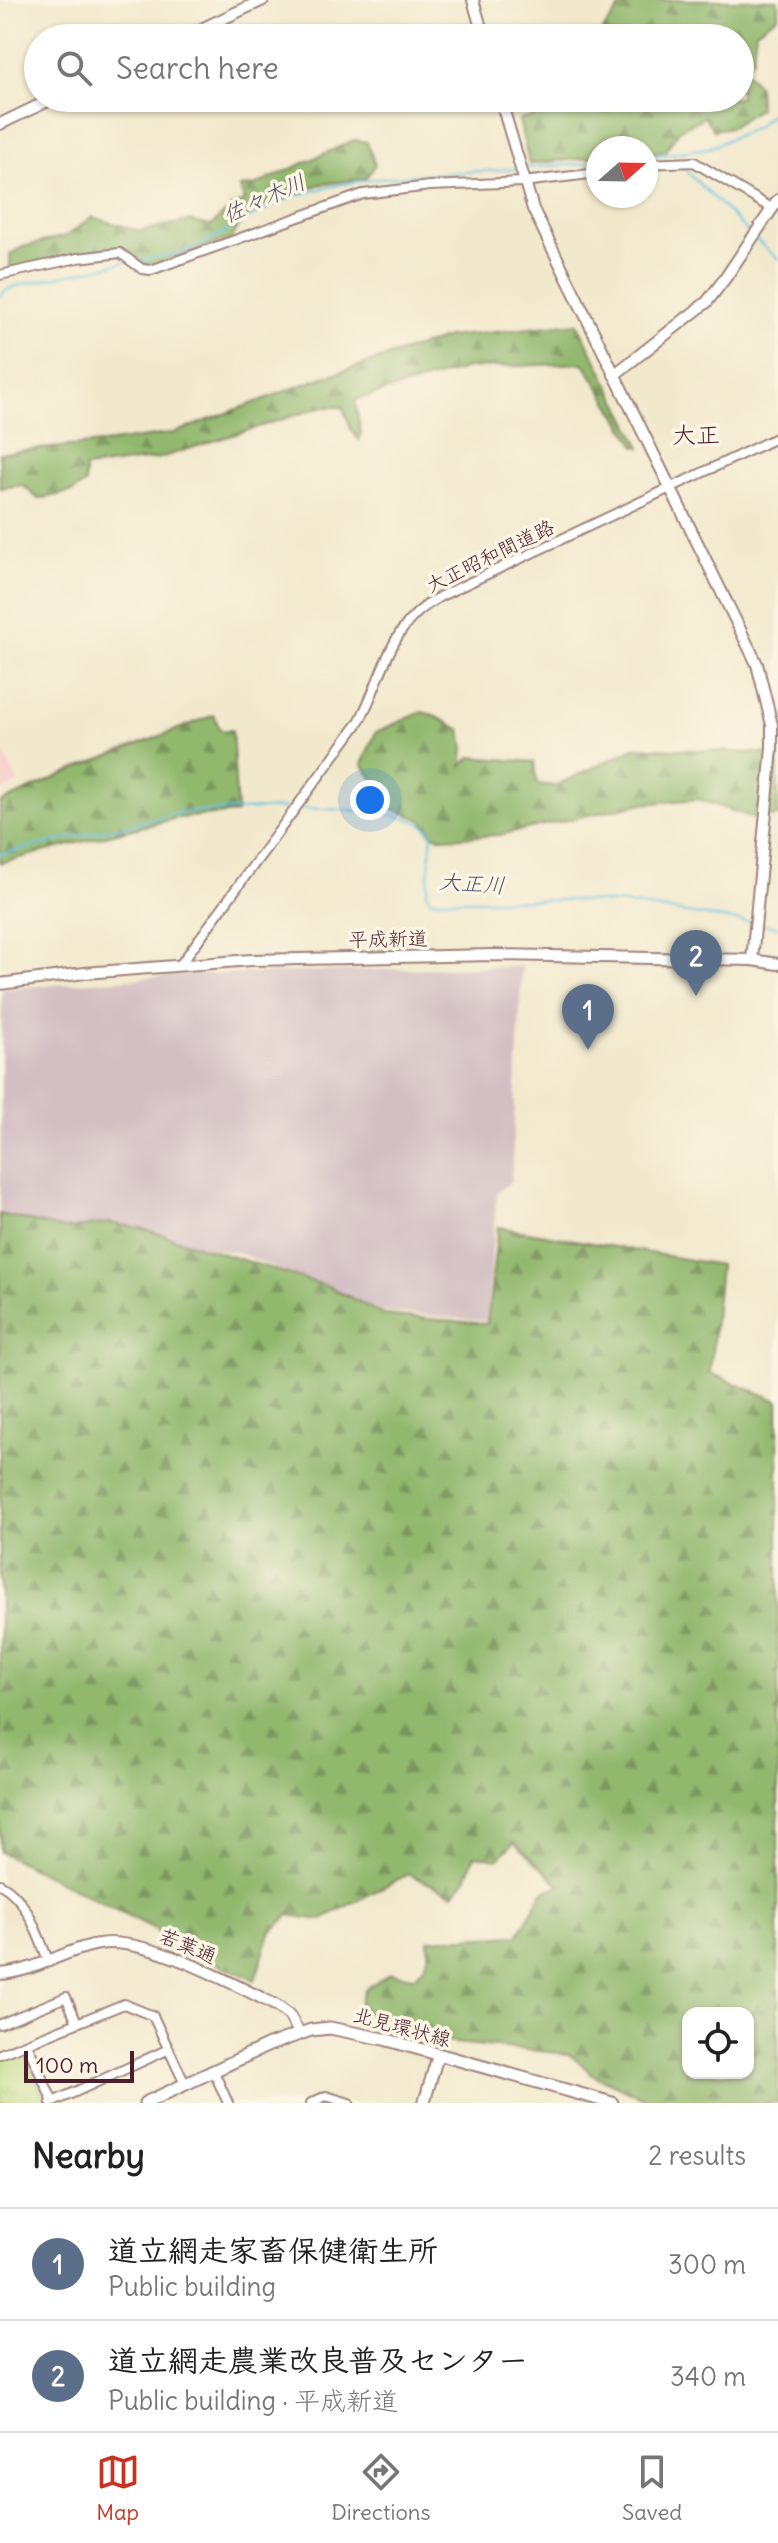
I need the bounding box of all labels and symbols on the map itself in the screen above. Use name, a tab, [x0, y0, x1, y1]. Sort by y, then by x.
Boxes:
north arrow	[586, 136, 658, 208]
water label: 佐々木川	[218, 167, 310, 229]
district label: 大正	[672, 419, 720, 449]
street label: 大正昭和間道路	[421, 514, 558, 597]
your location	[350, 780, 390, 820]
water label: 大正川	[438, 867, 506, 899]
street label: 平成新道	[348, 925, 428, 952]
pin: 2	[670, 930, 722, 996]
pin: 1	[562, 984, 614, 1050]
street label: 若葉通	[156, 1922, 221, 1969]
street label: 北見環状線	[351, 2002, 454, 2052]
scale bar	[24, 2047, 134, 2083]

